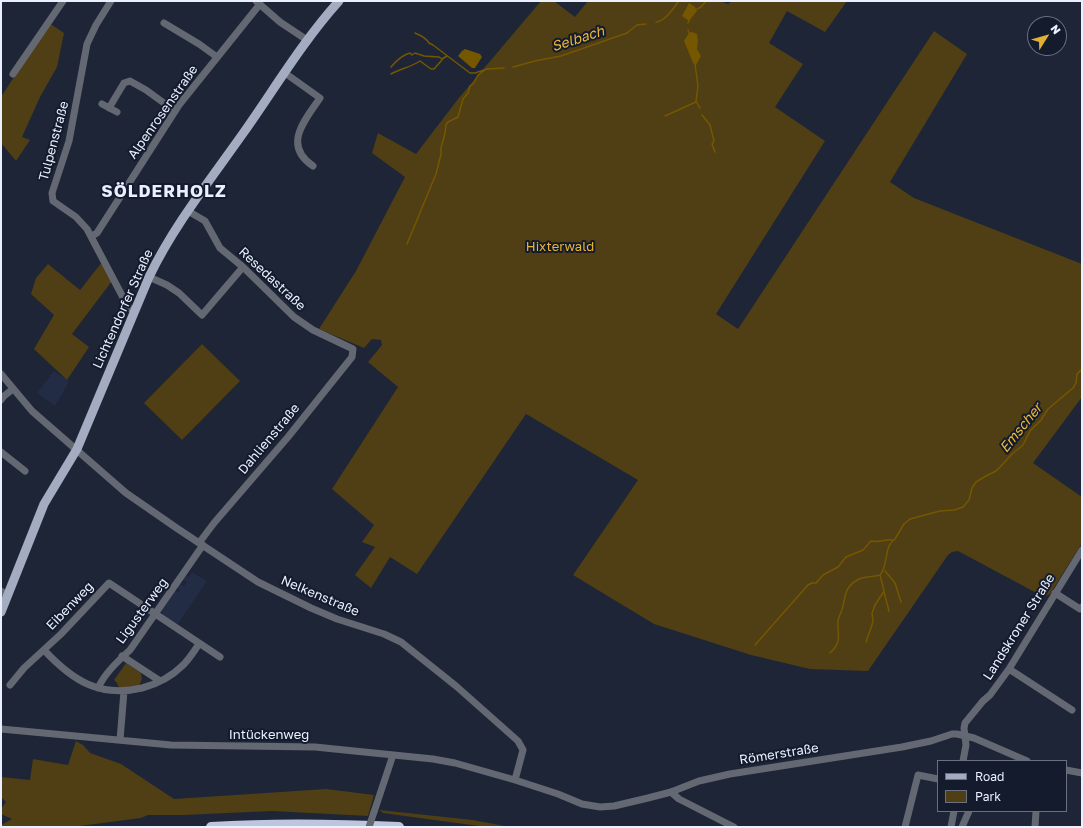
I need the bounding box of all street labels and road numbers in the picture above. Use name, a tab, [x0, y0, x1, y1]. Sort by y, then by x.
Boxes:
street label: Alpenrosenstraße	[125, 62, 201, 162]
street label: Tulpenstraße	[36, 99, 72, 183]
street label: Resedastraße	[235, 244, 309, 314]
street label: Lichtendorfer Straße	[90, 247, 156, 371]
street label: Dahlienstraße	[235, 401, 303, 477]
street label: Landskroner Straße	[980, 571, 1058, 683]
street label: Nelkenstraße	[278, 572, 362, 620]
street label: Ligusterweg	[113, 575, 171, 647]
street label: Eibenweg	[43, 579, 97, 633]
street label: Intückenweg	[229, 727, 309, 743]
street label: Römerstraße	[738, 740, 820, 768]

